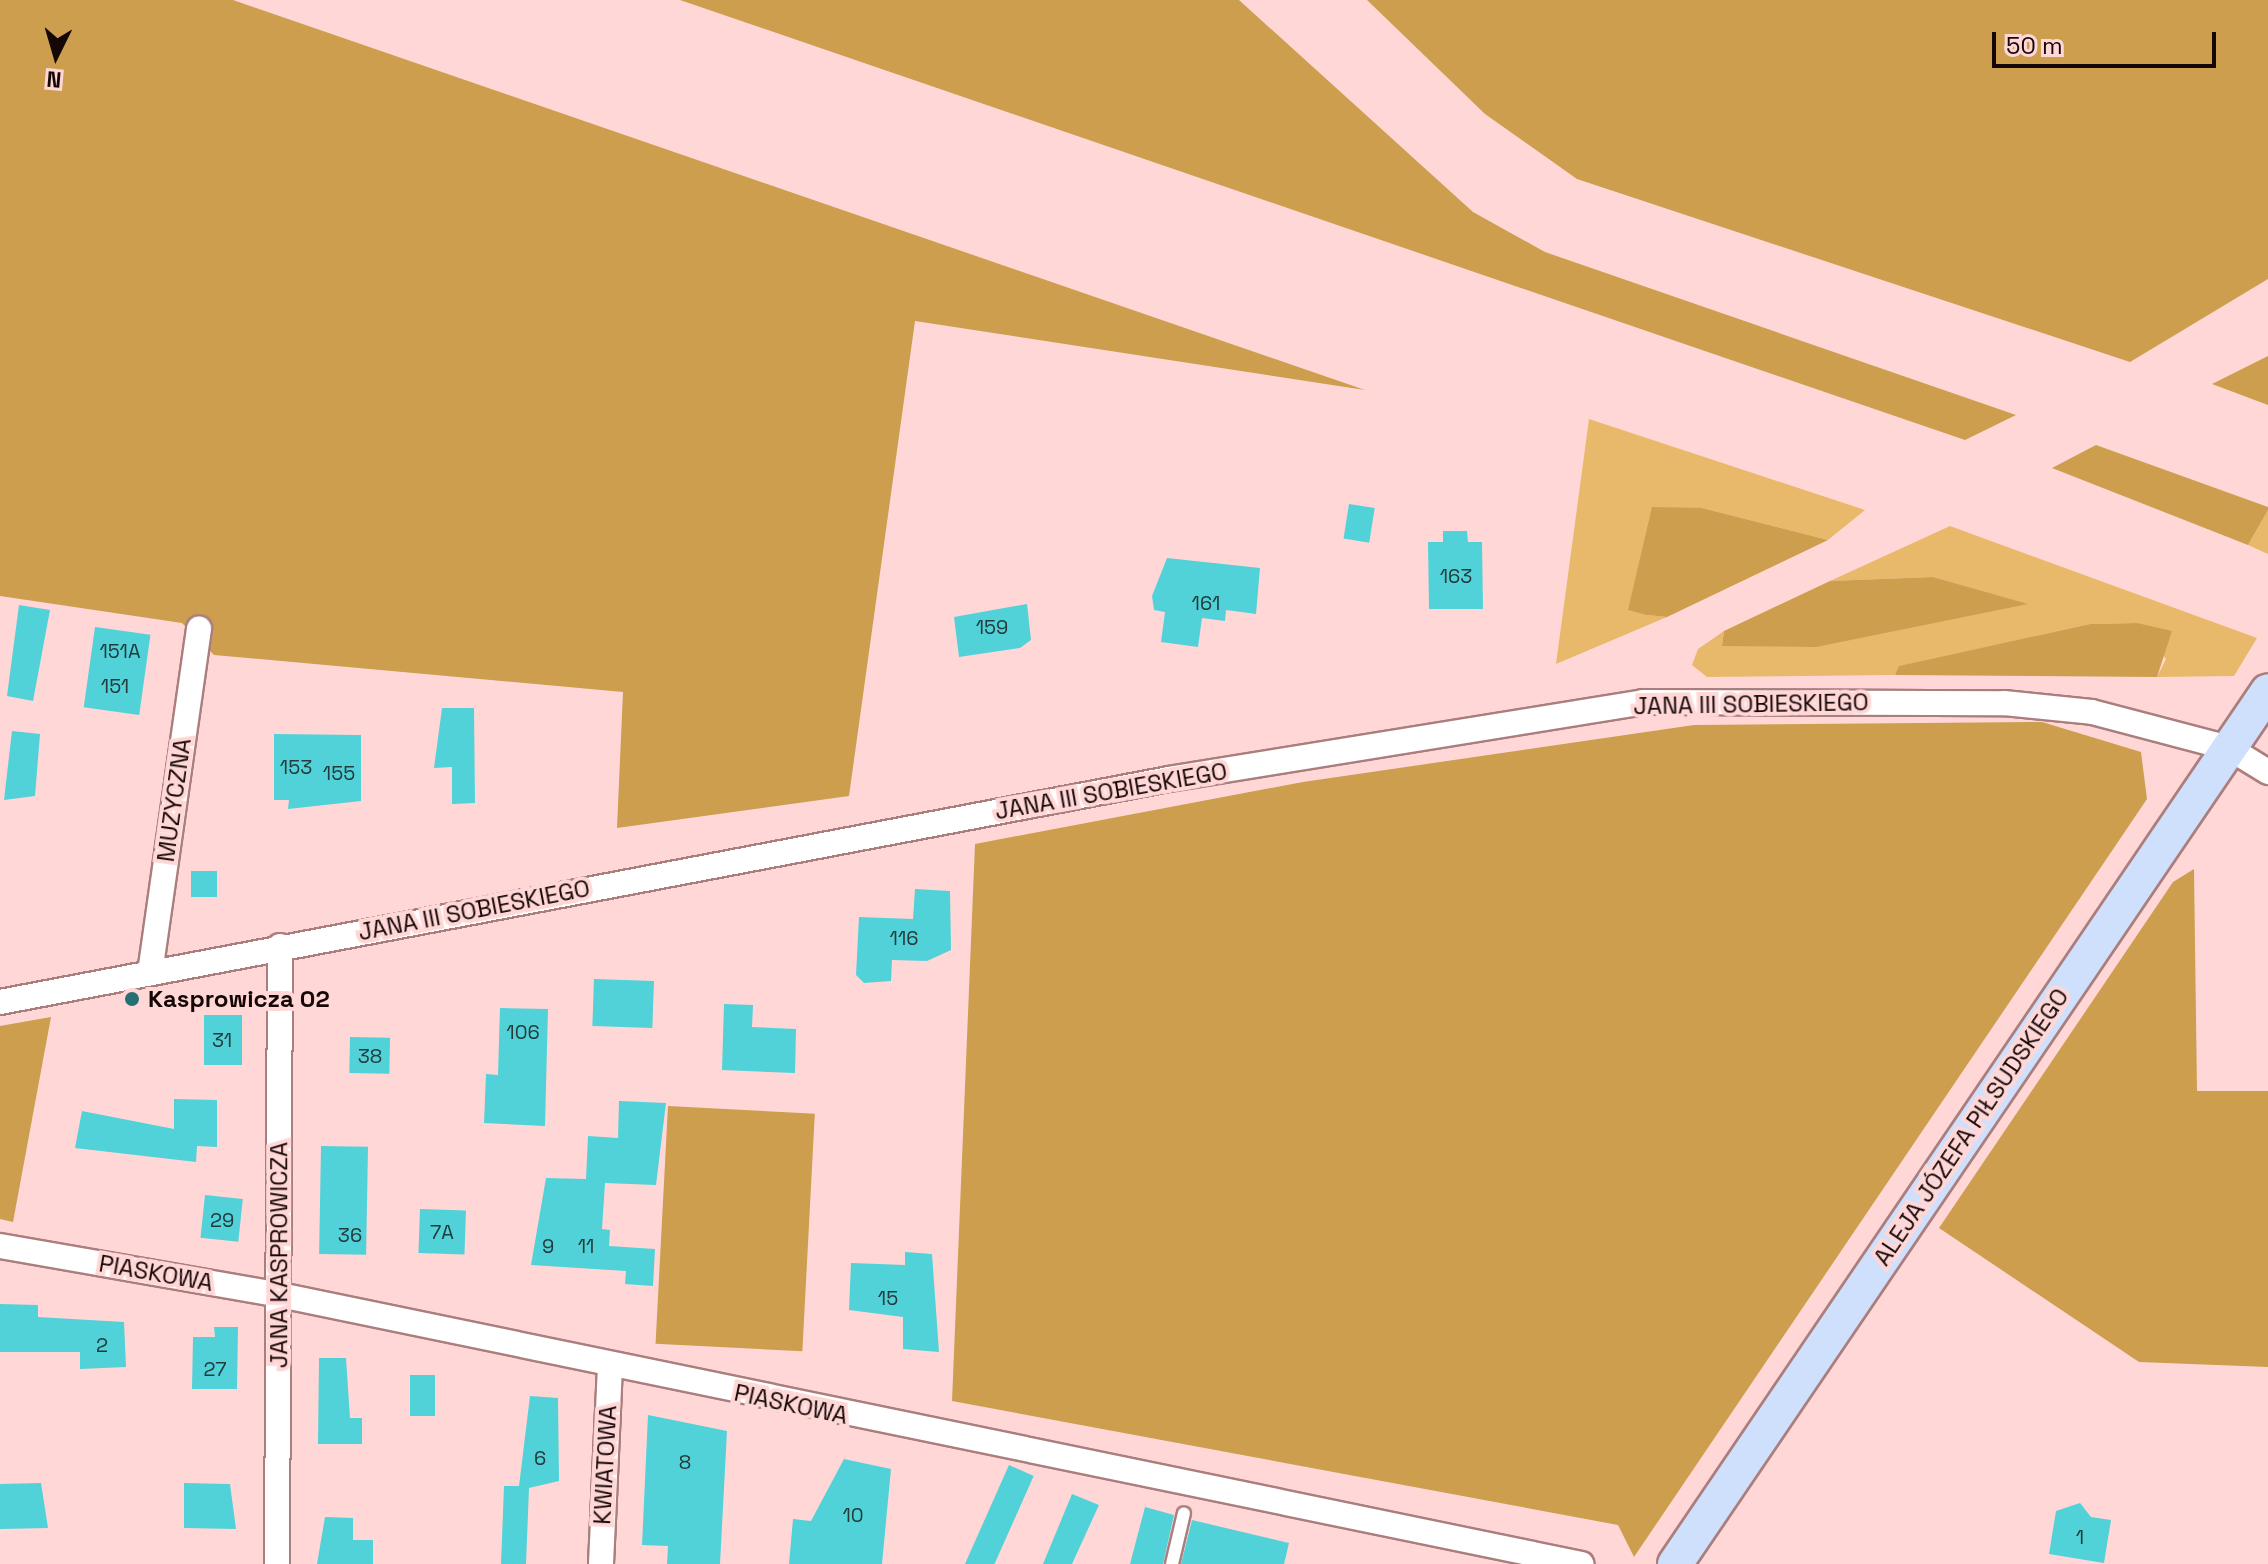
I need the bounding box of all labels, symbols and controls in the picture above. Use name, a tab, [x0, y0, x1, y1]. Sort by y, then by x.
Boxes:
north arrow	[16, 16, 96, 96]
scale bar	[1996, 16, 2220, 66]
text: 50 m	[2006, 30, 2063, 61]
text: N	[45, 65, 62, 94]
house number: 163	[1440, 564, 1472, 588]
house number: 161	[1192, 591, 1220, 615]
house number: 159	[976, 615, 1008, 639]
house number: 151A	[99, 639, 141, 663]
house number: 151	[101, 674, 129, 698]
street label: JANA III SOBIESKIEGO	[1633, 688, 1869, 720]
street label: MUZYCZNA	[151, 736, 197, 864]
house number: 153	[280, 755, 312, 779]
street label: JANA III SOBIESKIEGO	[992, 756, 1230, 826]
house number: 155	[323, 761, 355, 785]
street label: JANA III SOBIESKIEGO	[356, 873, 592, 947]
house number: 116	[890, 926, 918, 950]
street label: ALEJA JÓZEFA PIŁSUDSKIEGO	[1867, 983, 2075, 1271]
place label: Kasprowicza 02	[148, 985, 330, 1013]
marker: Kasprowicza 02	[123, 990, 141, 1008]
house number: 106	[506, 1020, 540, 1044]
house number: 31	[212, 1028, 232, 1052]
house number: 38	[358, 1044, 382, 1068]
street label: JANA KASPROWICZA	[265, 1142, 293, 1368]
house number: 29	[210, 1208, 234, 1232]
house number: 7A	[430, 1220, 454, 1244]
house number: 36	[338, 1223, 362, 1247]
house number: 9	[542, 1234, 554, 1258]
house number: 11	[578, 1234, 594, 1258]
street label: PIASKOWA	[97, 1249, 215, 1297]
house number: 15	[878, 1286, 898, 1310]
house number: 2	[96, 1333, 108, 1357]
house number: 27	[203, 1357, 227, 1381]
street label: PIASKOWA	[732, 1378, 850, 1430]
street label: KWIATOWA	[587, 1405, 623, 1525]
house number: 6	[534, 1446, 546, 1470]
house number: 8	[679, 1450, 691, 1474]
house number: 10	[842, 1503, 864, 1527]
house number: 1	[2076, 1525, 2084, 1549]

